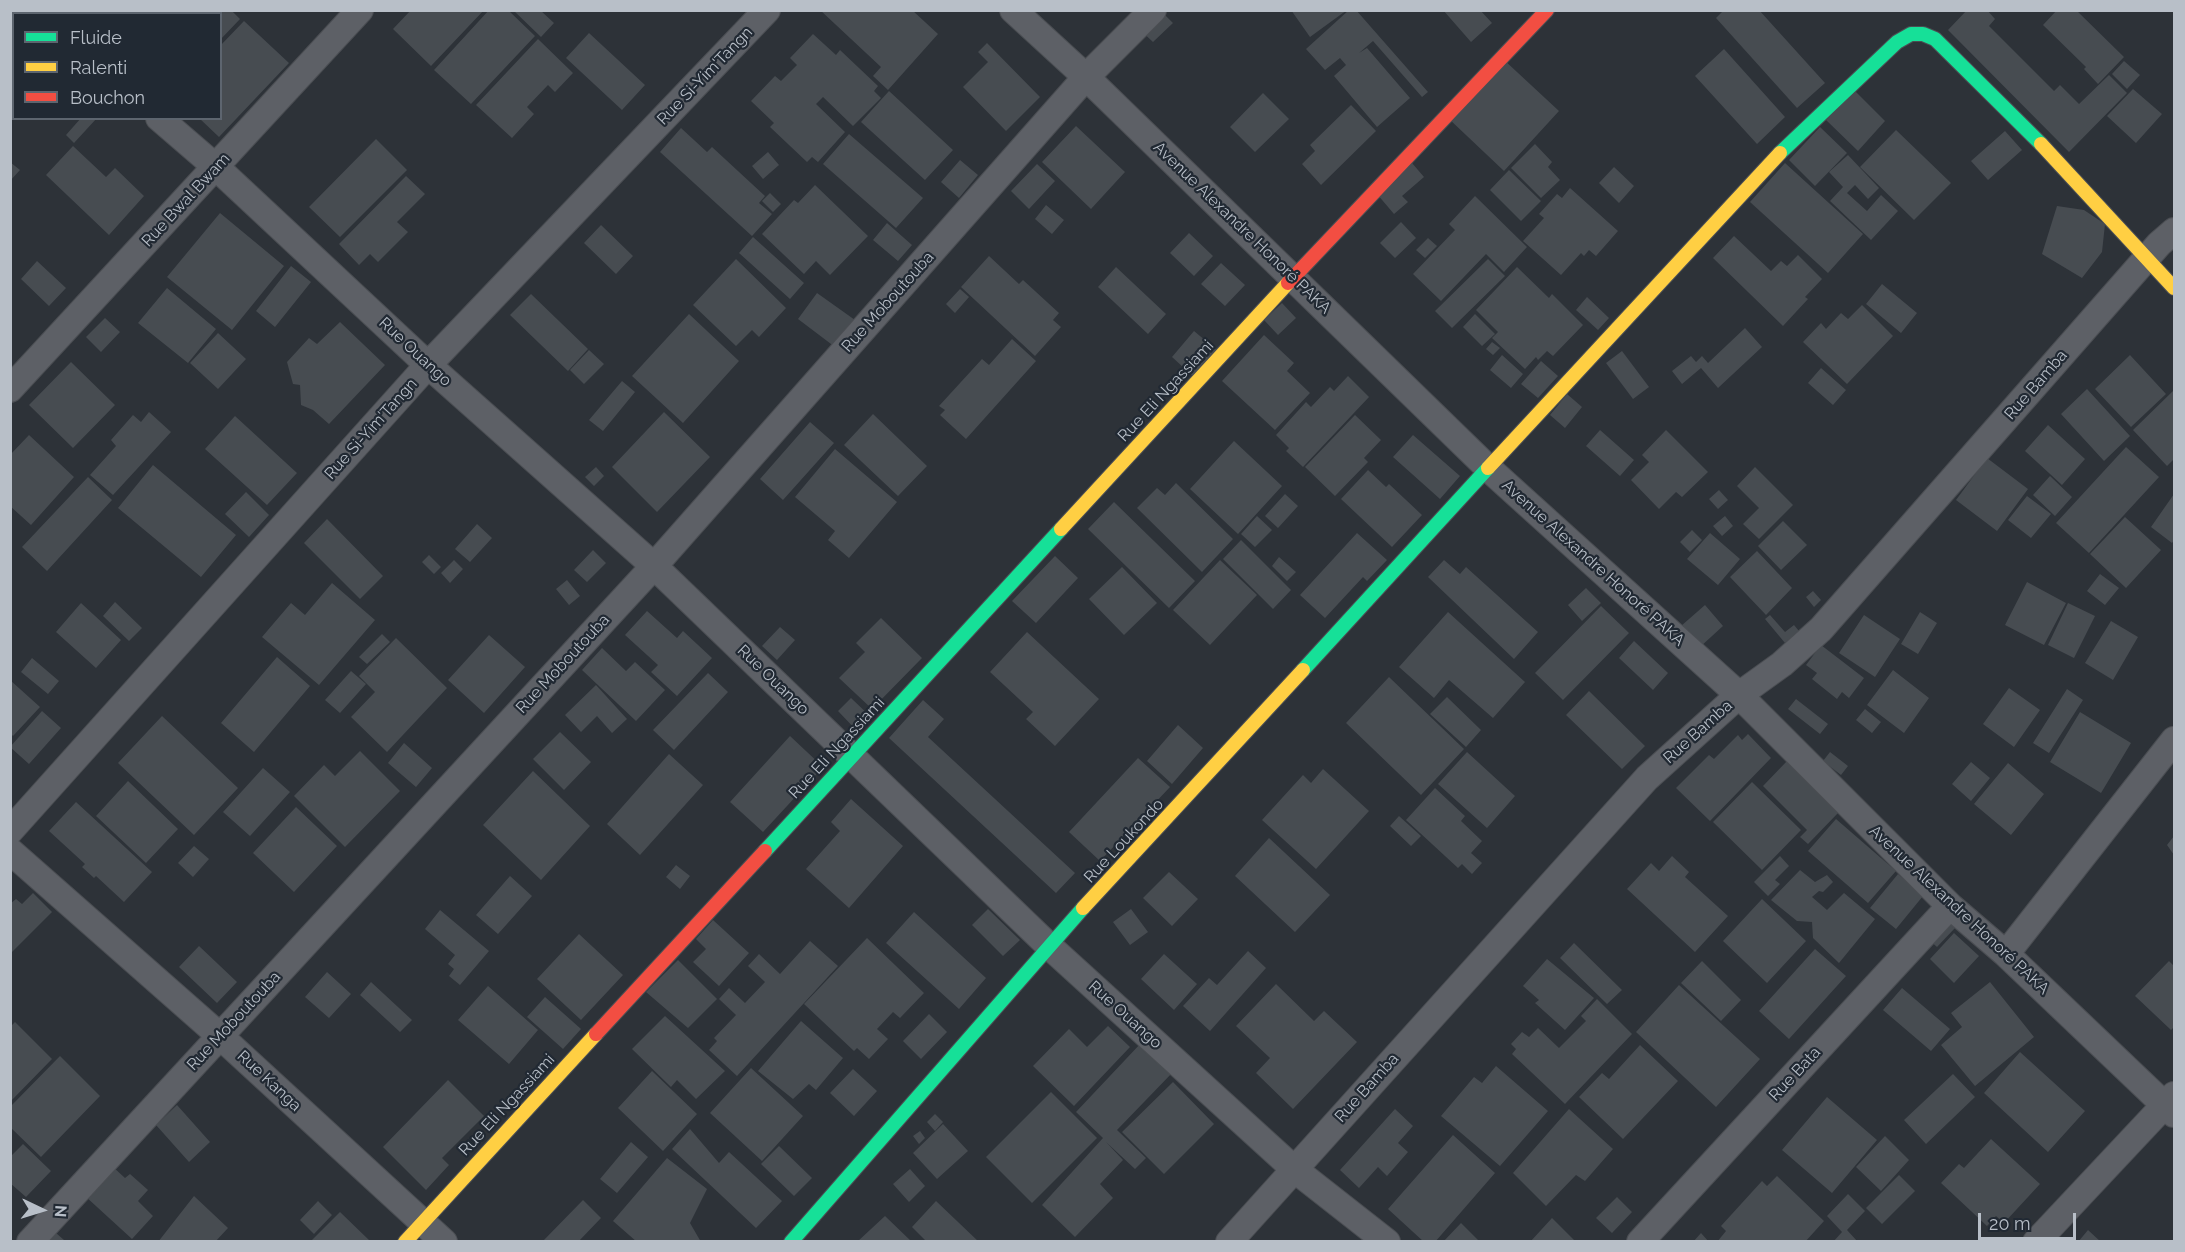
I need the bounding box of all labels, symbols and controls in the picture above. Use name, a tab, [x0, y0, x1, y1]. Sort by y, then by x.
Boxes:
legend	[12, 12, 222, 120]
street label: Rue Si-Yim'Tangn	[653, 23, 757, 129]
text: Fluide	[70, 27, 122, 48]
text: Ralenti	[70, 57, 127, 78]
text: Bouchon	[70, 87, 145, 108]
street label: Avenue Alexandre Honoré PAKA	[1149, 138, 1335, 318]
street label: Rue Bwal Bwam	[138, 149, 234, 251]
street label: Rue Moboutouba	[838, 248, 938, 356]
street label: Rue Ouango	[375, 314, 455, 390]
street label: Rue Eli Ngassiami	[1114, 336, 1218, 446]
street label: Rue Bamba	[2001, 346, 2071, 424]
street label: Rue Si-Yim'Tangn	[321, 375, 421, 483]
street label: Avenue Alexandre Honoré PAKA	[1498, 476, 1688, 650]
street label: Rue Moboutouba	[512, 610, 614, 718]
street label: Rue Ouango	[733, 641, 813, 719]
street label: Rue Eli Ngassiami	[785, 693, 889, 803]
street label: Rue Bamba	[1660, 696, 1736, 768]
street label: Rue Loukondo	[1080, 795, 1168, 887]
street label: Avenue Alexandre Honoré PAKA	[1865, 821, 2053, 999]
street label: Rue Moboutouba	[183, 967, 285, 1075]
street label: Rue Ouango	[1084, 977, 1166, 1053]
street label: Rue Bata	[1765, 1043, 1825, 1105]
street label: Rue Kanga	[233, 1047, 305, 1115]
street label: Rue Eli Ngassiami	[455, 1050, 559, 1160]
street label: Rue Bamba	[1331, 1050, 1403, 1126]
north arrow	[12, 1180, 72, 1240]
scale bar	[1981, 1201, 2078, 1239]
text: N	[51, 1205, 70, 1218]
text: 20 m	[1989, 1213, 2031, 1234]

